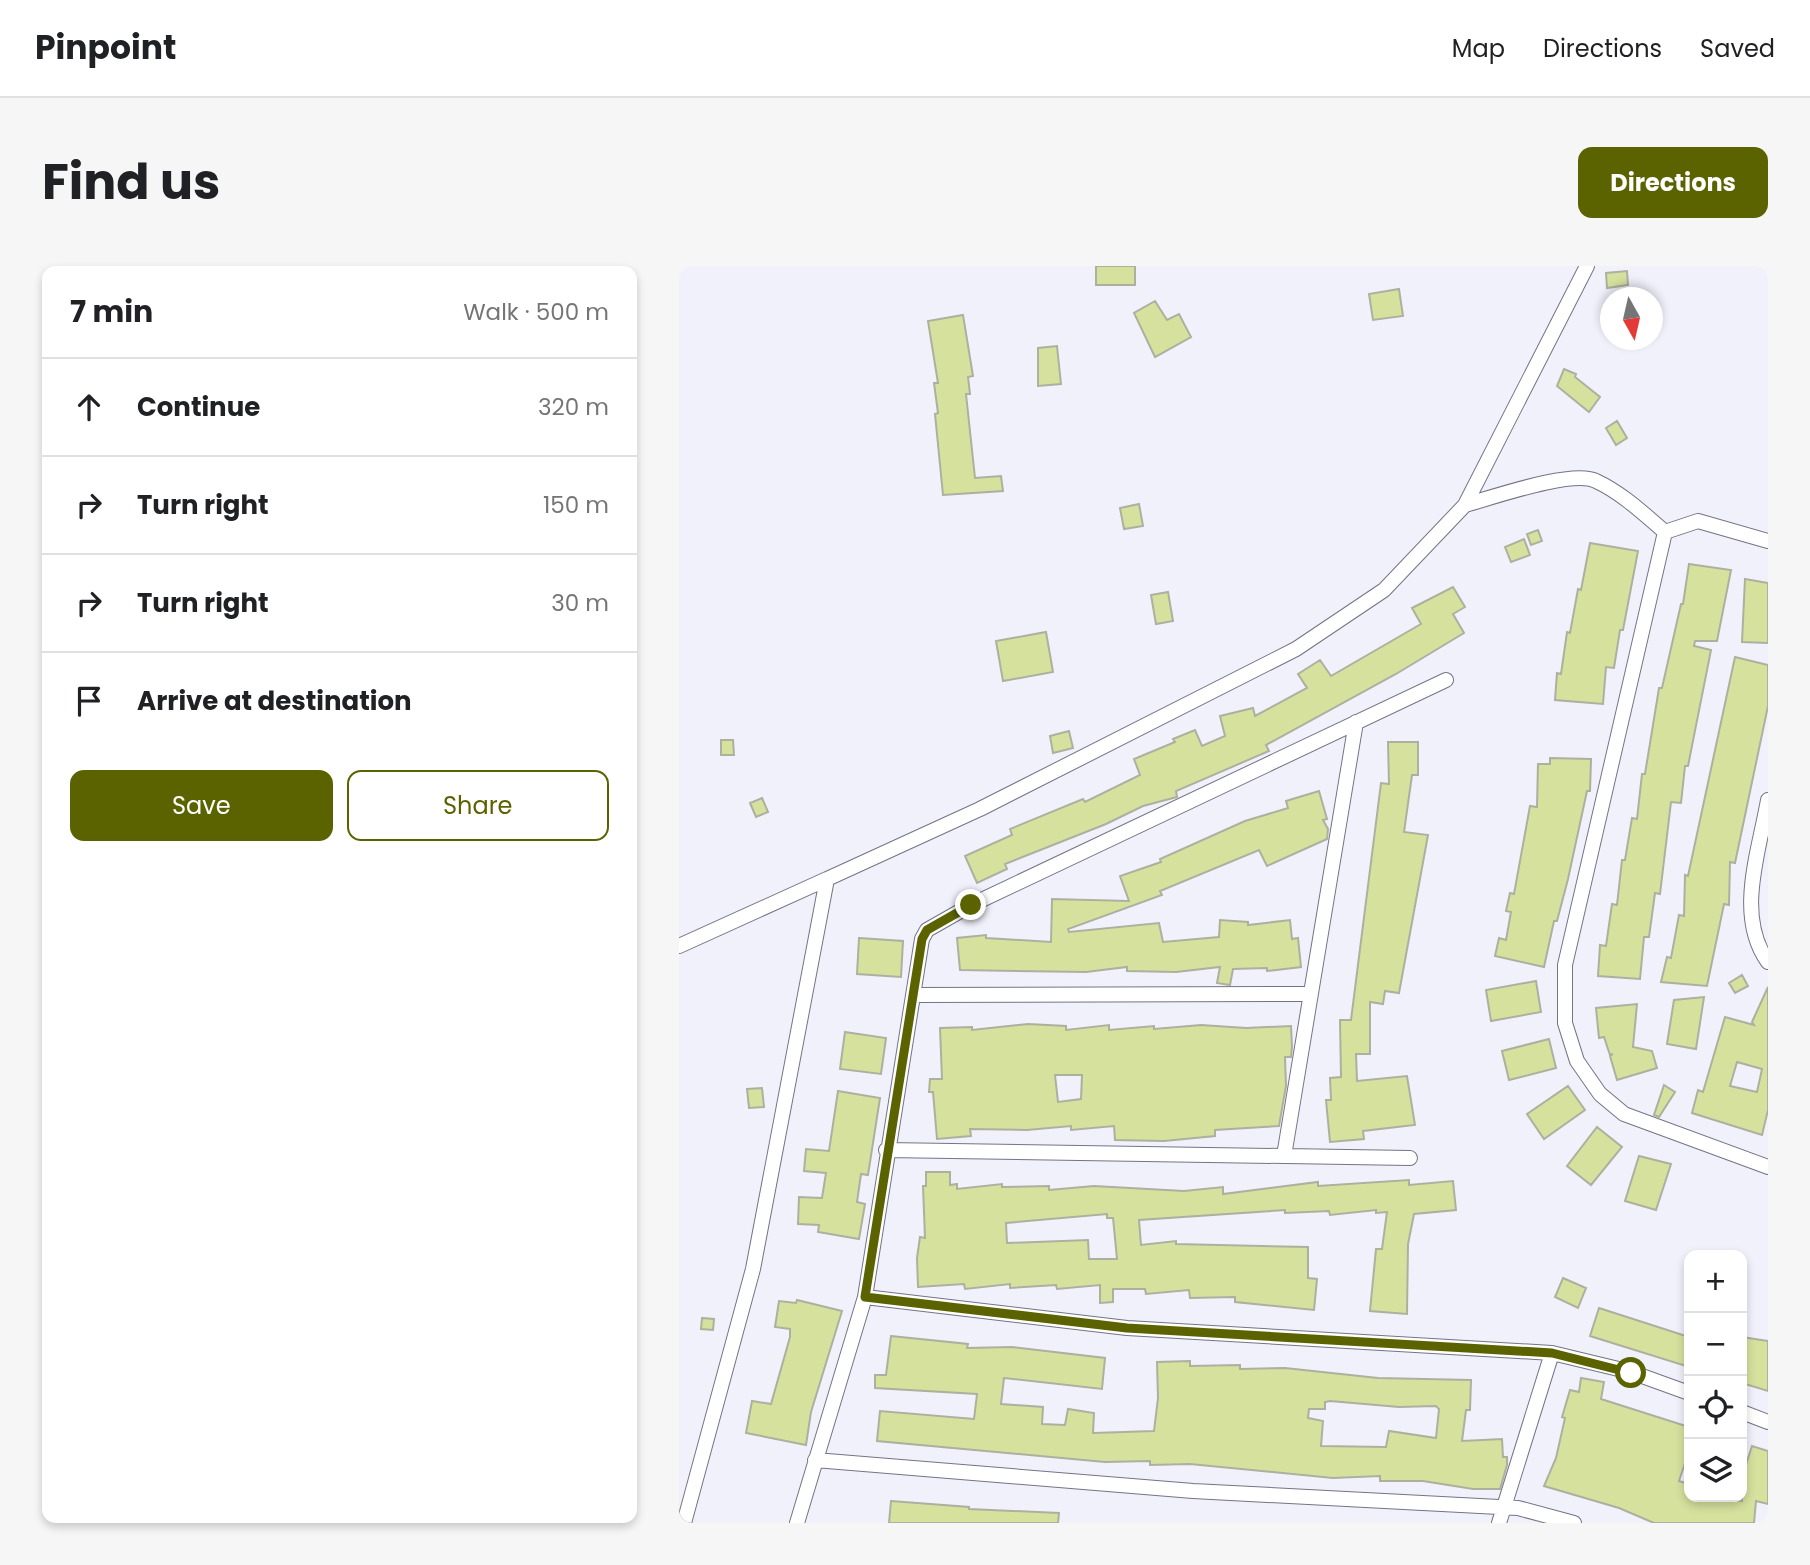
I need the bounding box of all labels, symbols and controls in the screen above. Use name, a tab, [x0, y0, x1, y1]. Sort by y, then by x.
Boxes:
text: Pinpoint	[35, 24, 176, 71]
text: Map	[1452, 32, 1505, 65]
text: Directions	[1543, 32, 1662, 65]
text: Saved	[1700, 32, 1775, 65]
button: Directions	[1578, 147, 1768, 218]
text: Find us	[42, 148, 220, 216]
north arrow	[1600, 287, 1663, 350]
text: 7 min	[70, 290, 153, 333]
text: Walk · 500 m	[463, 296, 609, 328]
icon: ahead	[70, 388, 108, 426]
text: Continue	[137, 389, 260, 425]
text: 320 m	[538, 391, 609, 423]
icon: right	[70, 486, 108, 524]
text: Turn right	[137, 487, 269, 523]
text: 150 m	[543, 489, 609, 521]
icon: right	[70, 584, 108, 622]
text: Turn right	[137, 585, 269, 621]
text: 30 m	[551, 587, 609, 619]
icon: arrive	[70, 682, 108, 720]
text: Arrive at destination	[137, 683, 412, 719]
button: Save	[70, 770, 333, 841]
button: Share	[347, 770, 609, 841]
route end	[955, 889, 986, 920]
map controls	[1684, 1250, 1747, 1502]
button: +	[1684, 1250, 1747, 1313]
button: −	[1684, 1313, 1747, 1376]
route start	[1615, 1357, 1646, 1388]
button: locate	[1684, 1376, 1747, 1439]
button: layers	[1684, 1439, 1747, 1502]

